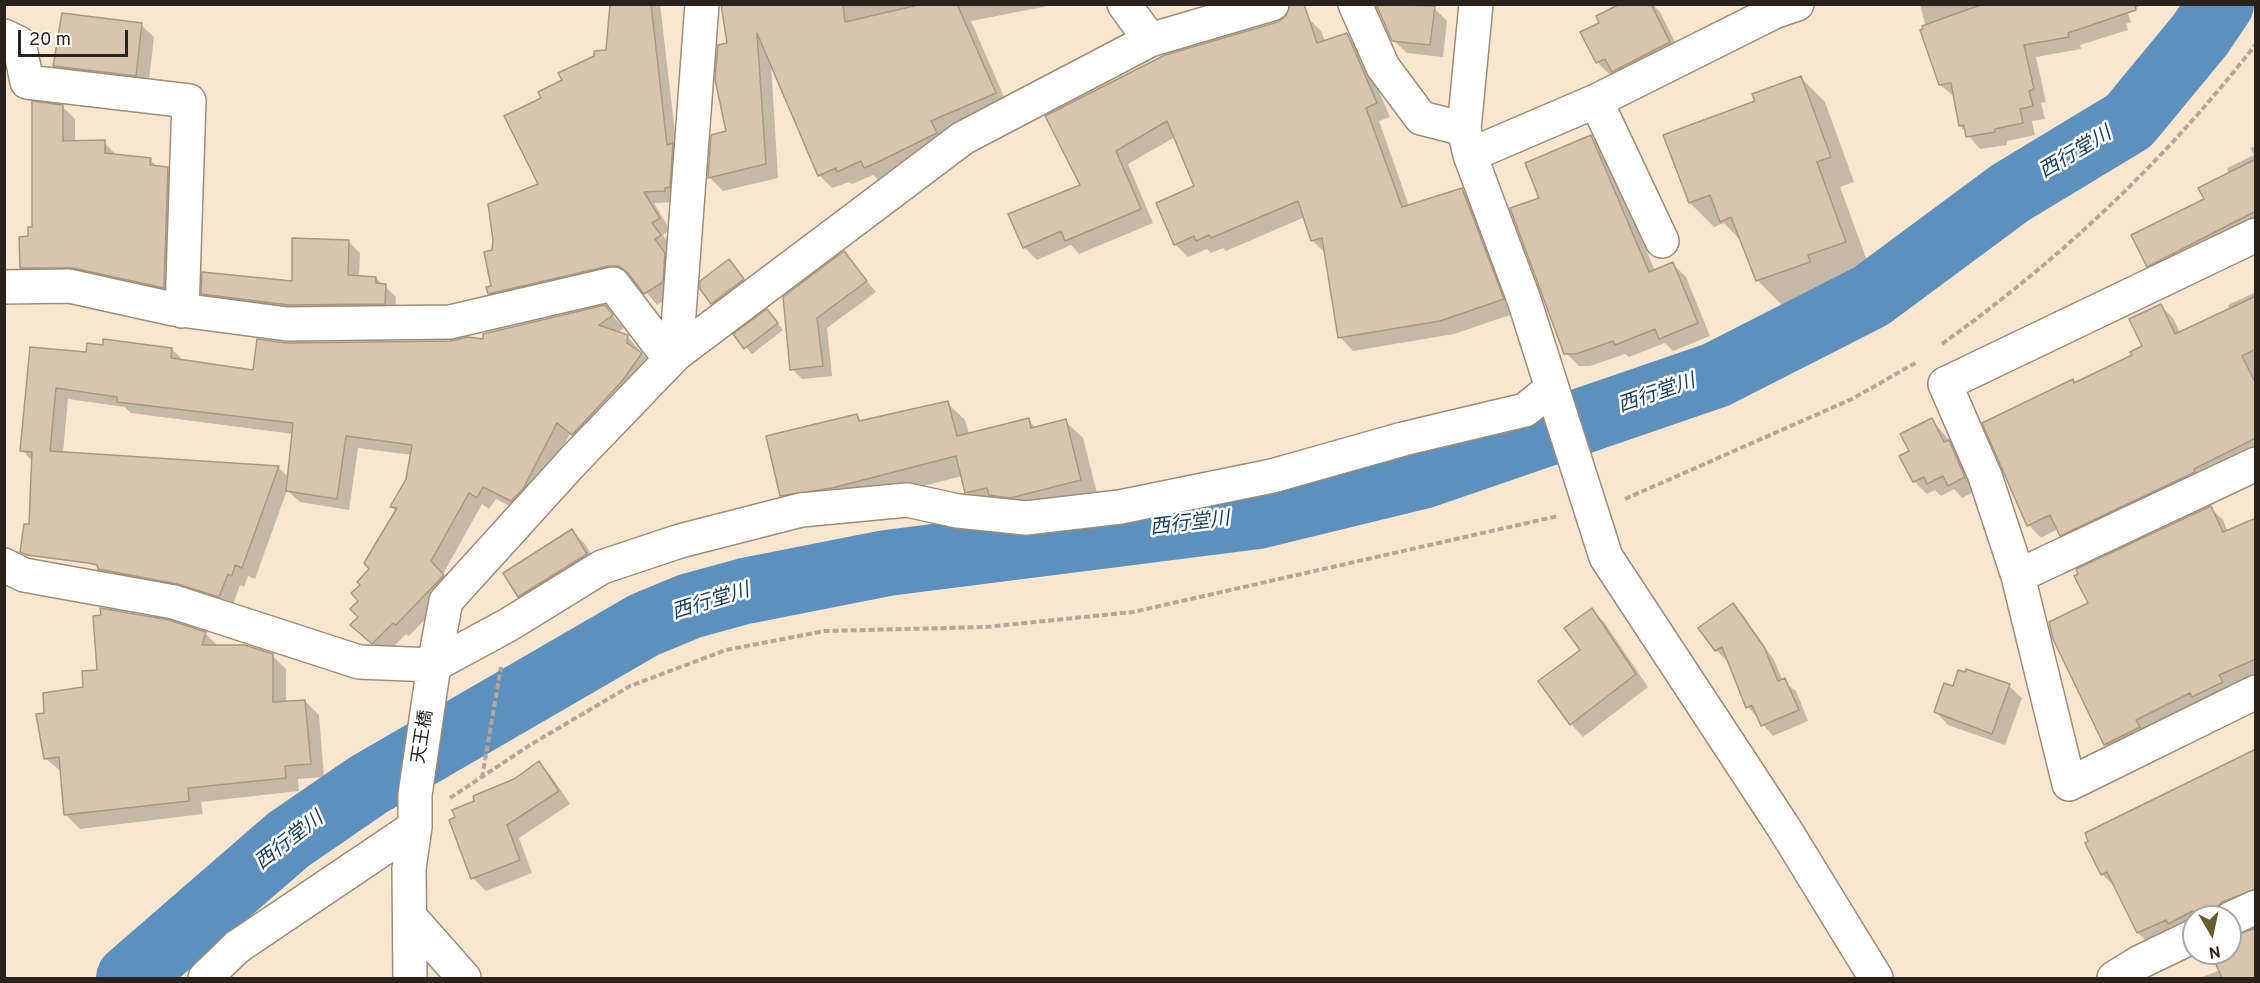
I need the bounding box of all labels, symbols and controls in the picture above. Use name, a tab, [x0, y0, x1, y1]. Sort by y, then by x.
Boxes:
scale bar	[21, 18, 130, 56]
text: 20 m	[29, 29, 71, 52]
water label: 西行堂川	[2036, 123, 2116, 185]
water label: 西行堂川	[1615, 371, 1699, 419]
water label: 西行堂川	[1149, 508, 1231, 542]
water label: 西行堂川	[669, 580, 753, 626]
street label: 天王橋	[409, 709, 439, 765]
water label: 西行堂川	[251, 808, 329, 876]
north arrow	[2182, 905, 2242, 965]
text: N	[2207, 940, 2222, 962]

